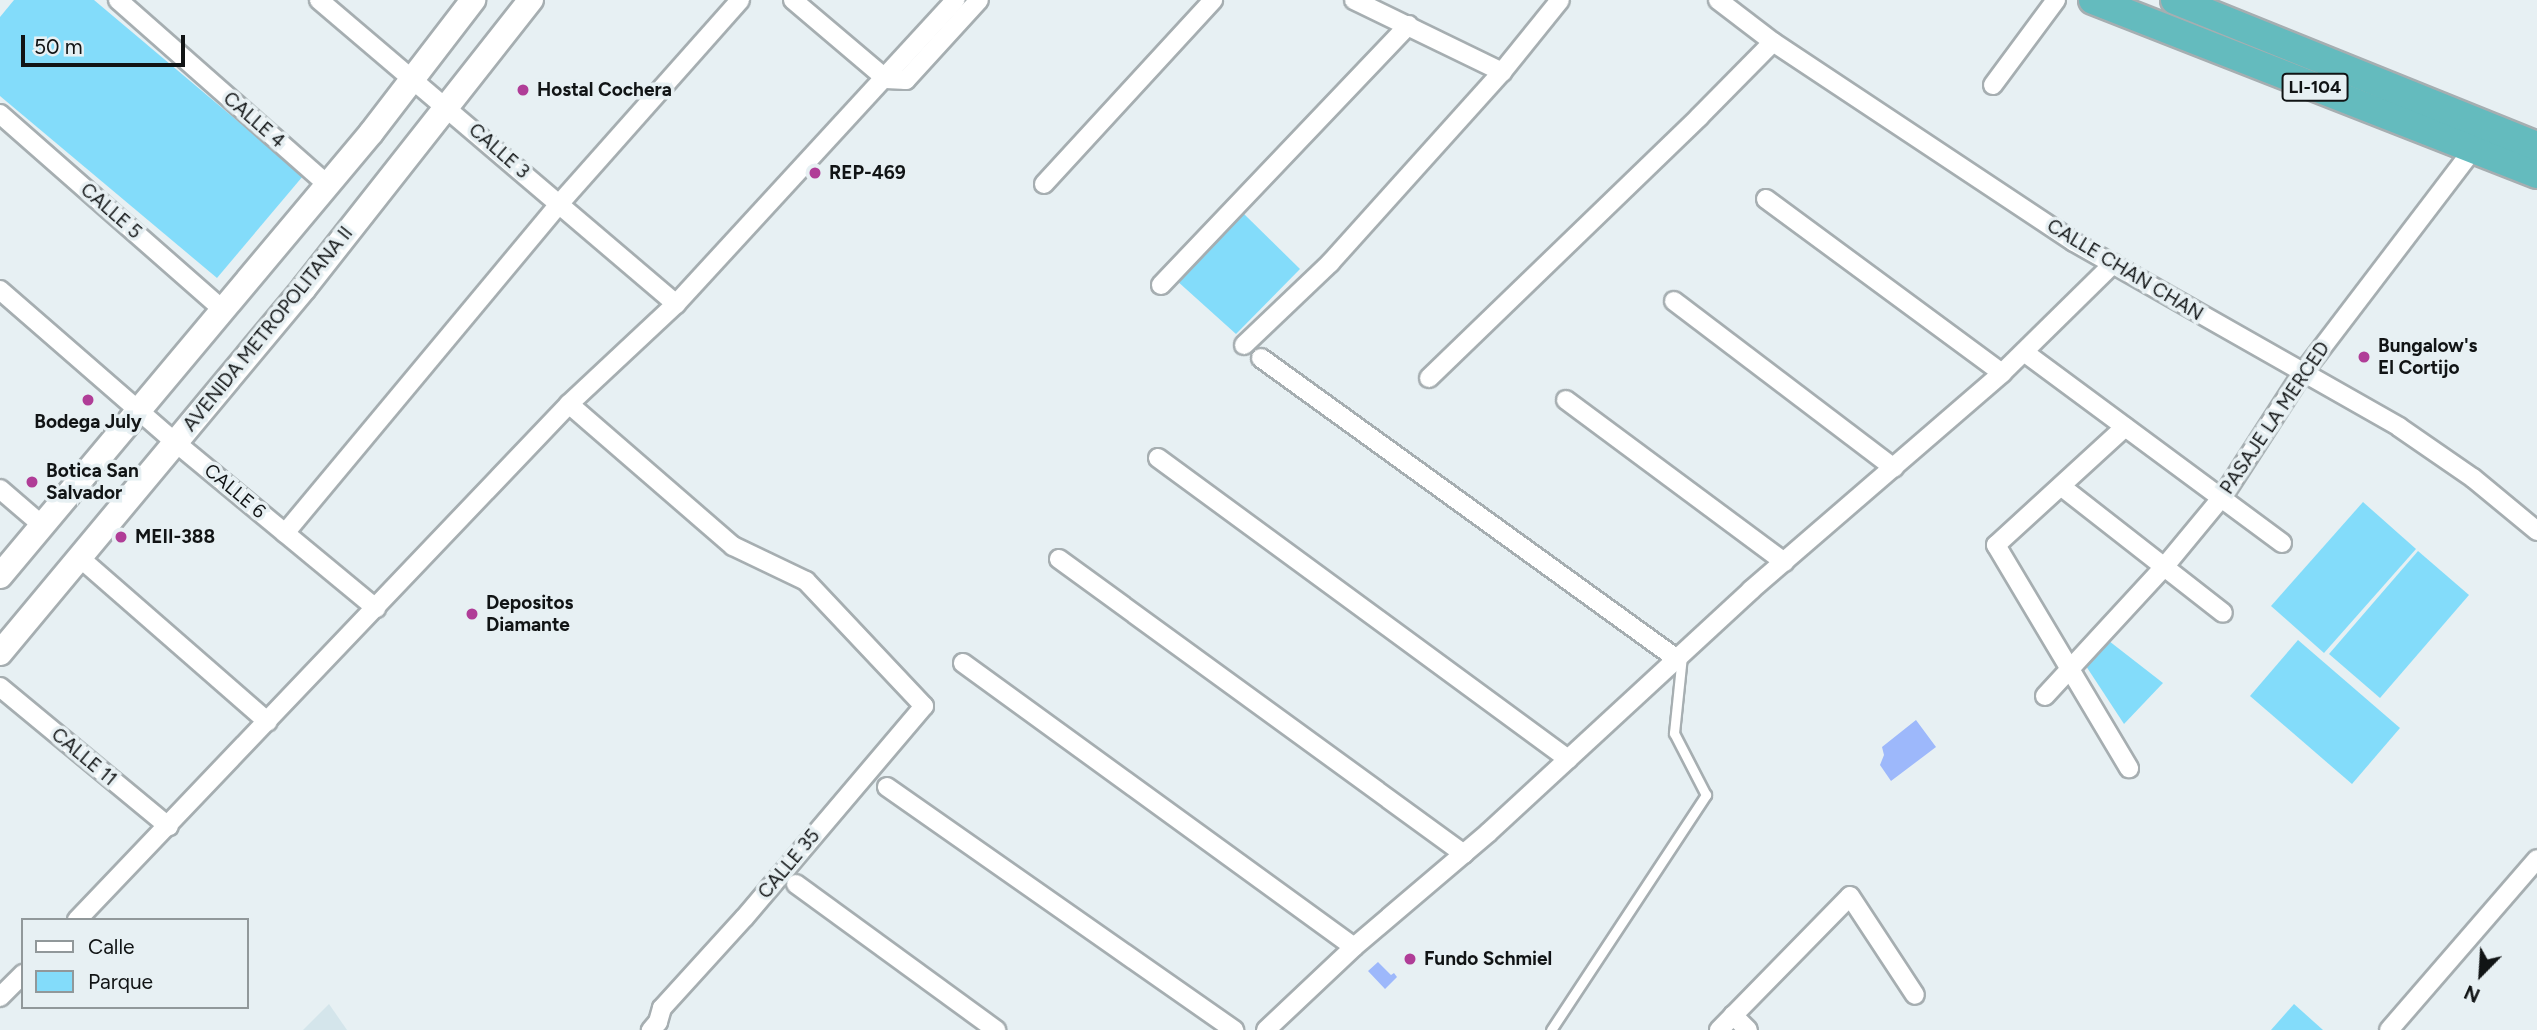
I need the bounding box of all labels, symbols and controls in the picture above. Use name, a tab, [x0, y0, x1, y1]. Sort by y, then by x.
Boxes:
scale bar	[24, 21, 189, 65]
text: 50 m	[34, 34, 83, 59]
road number: LI-104	[2280, 72, 2350, 102]
place label: Hostal Cochera	[537, 79, 672, 101]
marker: Hostal Cochera	[515, 82, 531, 98]
street label: CALLE 4	[219, 87, 289, 153]
street label: CALLE 3	[464, 119, 534, 183]
place label: REP-469	[829, 162, 906, 184]
marker: REP-469	[807, 165, 823, 181]
street label: CALLE 5	[76, 178, 146, 244]
street label: CALLE CHAN CHAN	[2043, 214, 2207, 326]
street label: AVENIDA METROPOLITANA II	[178, 222, 358, 436]
place label: Bungalow's El Cortijo	[2378, 335, 2477, 379]
street label: PASAJE LA MERCED	[2216, 338, 2334, 498]
marker: Bungalow's El Cortijo	[2356, 349, 2372, 365]
marker: Bodega July	[80, 392, 96, 408]
place label: Bodega July	[34, 411, 142, 433]
street label: CALLE 6	[200, 459, 270, 523]
place label: Botica San Salvador	[46, 460, 139, 504]
marker: Botica San Salvador	[24, 474, 40, 490]
place label: MEII-388	[135, 526, 215, 548]
marker: MEII-388	[113, 529, 129, 545]
place label: Depositos Diamante	[486, 592, 573, 636]
marker: Depositos Diamante	[464, 606, 480, 622]
street label: CALLE 11	[47, 723, 121, 791]
street label: CALLE 35	[753, 825, 825, 903]
legend	[21, 918, 248, 1009]
text: Calle	[88, 934, 135, 959]
north arrow	[2446, 939, 2516, 1009]
place label: Fundo Schmiel	[1424, 948, 1552, 970]
marker: Fundo Schmiel	[1402, 951, 1418, 967]
text: Parque	[88, 969, 153, 994]
text: N	[2461, 980, 2484, 1007]

